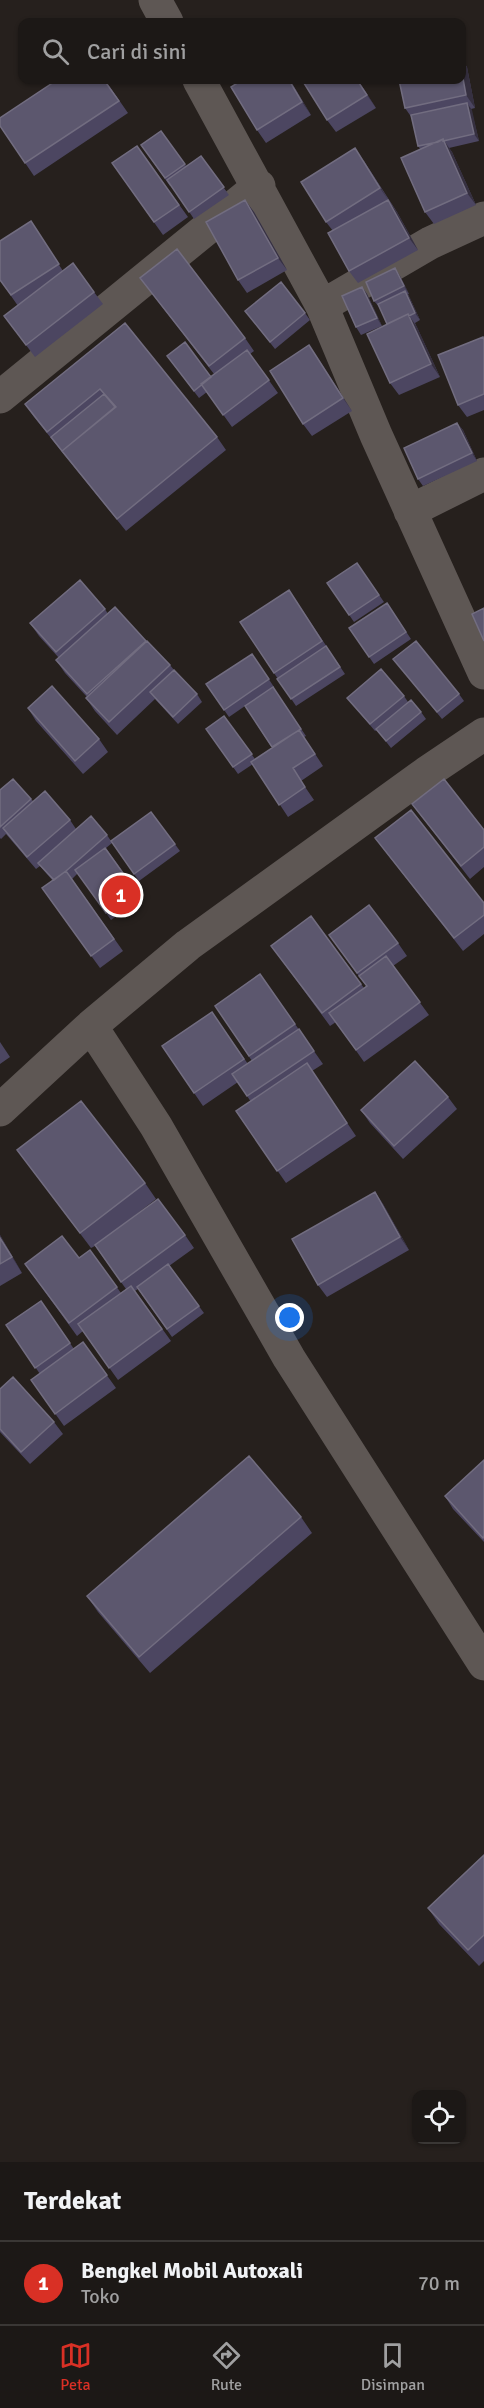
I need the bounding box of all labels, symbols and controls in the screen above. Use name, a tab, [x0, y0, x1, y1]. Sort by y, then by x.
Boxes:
search box	[18, 18, 466, 84]
icon: search	[39, 35, 72, 68]
text: Cari di sini	[87, 38, 187, 65]
pin: 1	[102, 872, 140, 918]
your location	[275, 1303, 304, 1332]
map controls	[412, 2090, 466, 2144]
button: locate	[412, 2090, 466, 2144]
text: Terdekat	[24, 2185, 121, 2217]
text: Bengkel Mobil Autoxali	[81, 2257, 303, 2284]
text: 1	[38, 2271, 49, 2296]
text: 70 m	[418, 2271, 460, 2296]
text: Toko	[81, 2284, 120, 2309]
tab: Peta	[59, 2339, 92, 2395]
tab: Rute	[210, 2339, 243, 2395]
tab: Disimpan	[361, 2339, 425, 2395]

